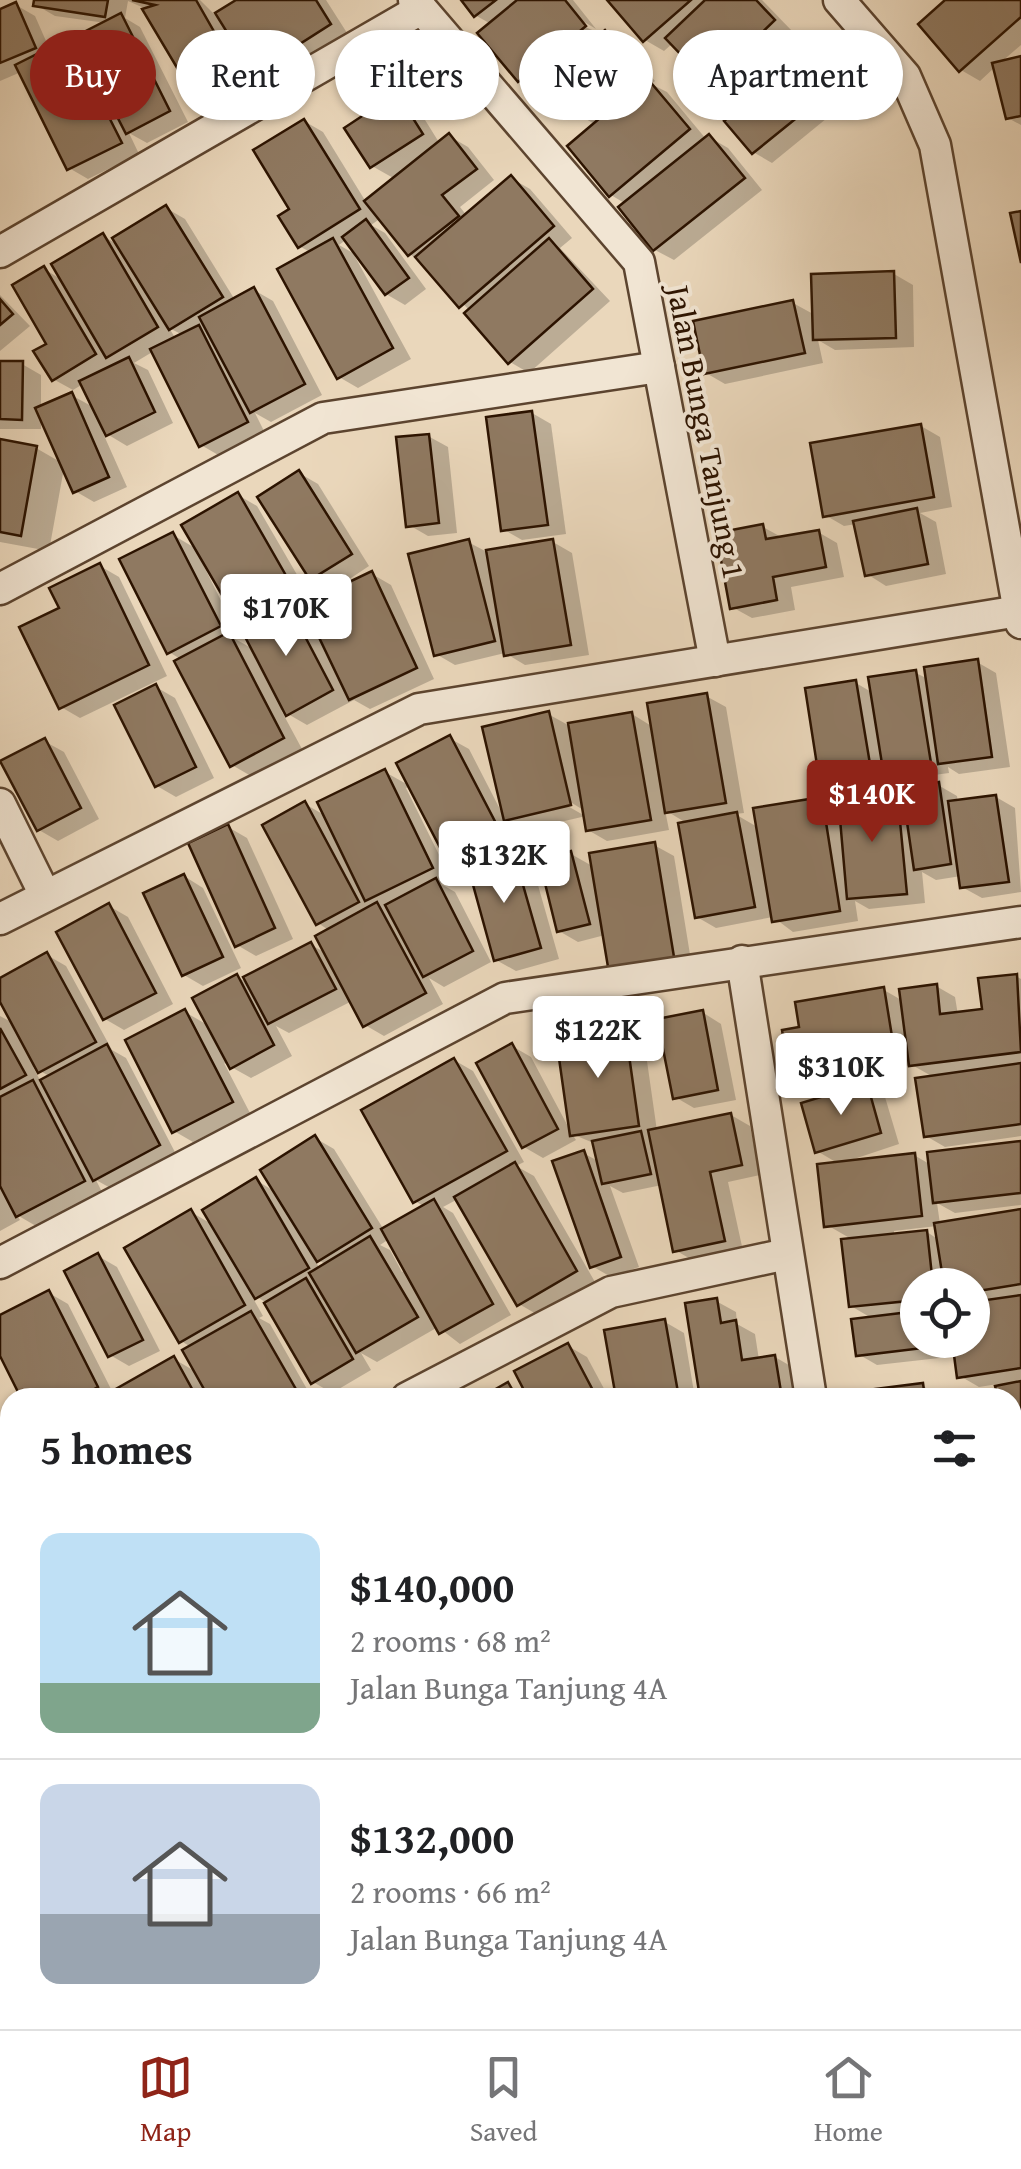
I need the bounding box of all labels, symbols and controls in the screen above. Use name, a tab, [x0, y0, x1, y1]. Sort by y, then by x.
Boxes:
chip: Buy	[30, 30, 156, 120]
chip: Rent	[176, 30, 315, 120]
chip: Filters	[335, 30, 499, 120]
chip: New	[519, 30, 653, 120]
chip: Apartment	[673, 30, 903, 120]
street label: Jalan Bunga Tanjung 1	[655, 277, 758, 583]
pin: $170K	[216, 574, 356, 659]
text: $170K	[243, 583, 329, 630]
pin: $140K	[802, 760, 942, 845]
text: $140K	[829, 769, 915, 816]
pin: $132K	[434, 821, 574, 906]
text: $132K	[461, 830, 547, 877]
pin: $122K	[528, 996, 668, 1081]
text: $122K	[555, 1005, 641, 1052]
pin: $310K	[771, 1033, 911, 1118]
text: $310K	[798, 1042, 884, 1089]
map controls	[900, 1268, 990, 1358]
button: locate	[900, 1268, 990, 1358]
text: 5 homes	[40, 1418, 193, 1479]
icon: filters	[927, 1421, 982, 1476]
text: $140,000	[350, 1556, 514, 1617]
icon: home	[120, 1573, 240, 1693]
text: 2 rooms · 68 m²	[350, 1617, 551, 1664]
text: Jalan Bunga Tanjung 4A	[350, 1664, 667, 1711]
text: $132,000	[350, 1807, 514, 1868]
icon: home	[120, 1824, 240, 1944]
text: 2 rooms · 66 m²	[350, 1868, 551, 1915]
text: Jalan Bunga Tanjung 4A	[350, 1915, 667, 1962]
tab: Map	[138, 2050, 193, 2151]
tab: Saved	[470, 2050, 537, 2151]
tab: Home	[814, 2050, 883, 2151]

